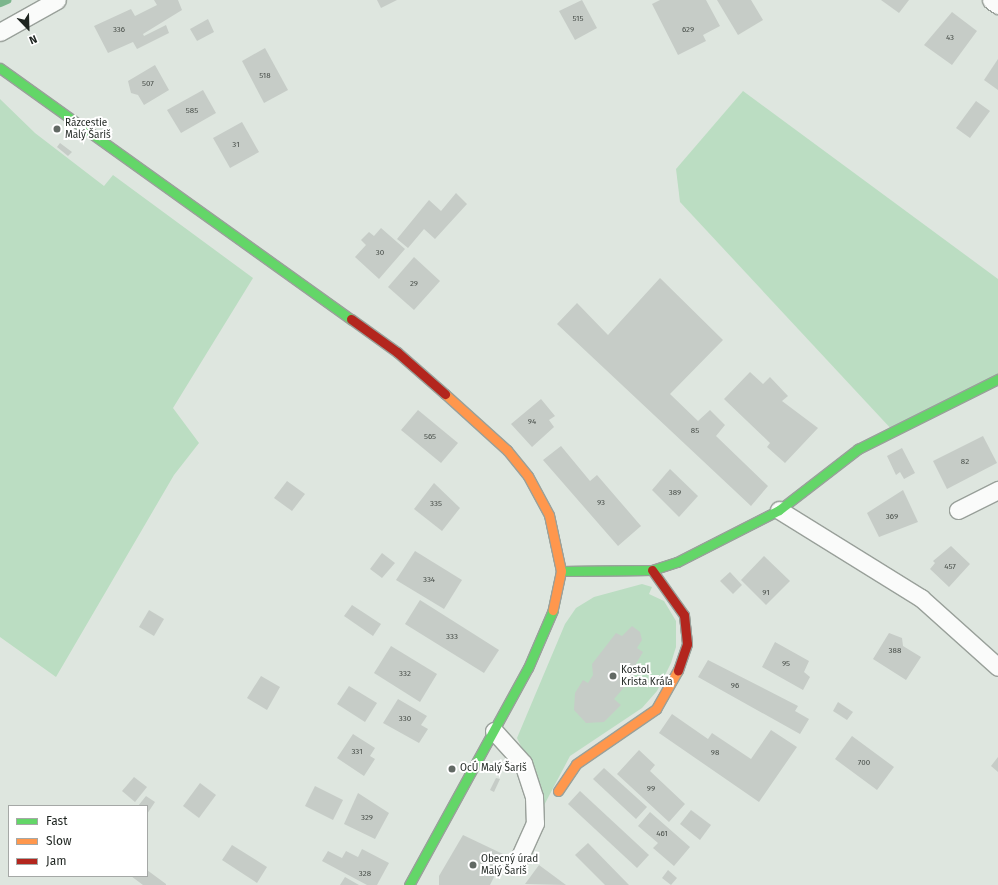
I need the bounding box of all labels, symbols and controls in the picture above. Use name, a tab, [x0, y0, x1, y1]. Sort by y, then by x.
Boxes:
north arrow	[8, 8, 48, 48]
house number: 515	[572, 14, 584, 24]
house number: 336	[113, 25, 125, 35]
house number: 629	[682, 25, 694, 35]
text: N	[27, 32, 39, 47]
house number: 43	[946, 33, 954, 43]
house number: 518	[259, 71, 271, 81]
house number: 507	[142, 79, 154, 89]
house number: 585	[186, 106, 198, 116]
place label: Rázcestie Malý Šariš	[65, 117, 111, 140]
marker: Rázcestie Malý Šariš	[52, 124, 62, 134]
house number: 31	[232, 140, 240, 150]
house number: 30	[376, 248, 384, 258]
house number: 29	[410, 279, 418, 289]
house number: 94	[528, 417, 536, 427]
house number: 85	[691, 426, 699, 436]
house number: 565	[424, 432, 436, 442]
house number: 82	[961, 457, 969, 467]
house number: 389	[669, 488, 681, 498]
house number: 93	[597, 498, 605, 508]
house number: 335	[430, 499, 442, 509]
house number: 369	[886, 512, 898, 522]
house number: 457	[944, 562, 956, 572]
house number: 334	[423, 575, 435, 585]
house number: 91	[762, 588, 770, 598]
house number: 333	[446, 632, 458, 642]
house number: 388	[889, 646, 901, 656]
house number: 95	[782, 659, 790, 669]
place label: Kostol Krista Kráľa	[621, 664, 673, 688]
house number: 332	[399, 669, 411, 679]
marker: Kostol Krista Kráľa	[608, 671, 618, 681]
house number: 96	[731, 681, 739, 691]
house number: 330	[399, 714, 411, 724]
house number: 331	[351, 747, 363, 757]
house number: 98	[711, 748, 719, 758]
house number: 700	[858, 758, 870, 768]
place label: OcÚ Malý Šariš	[460, 763, 527, 775]
marker: OcÚ Malý Šariš	[447, 764, 457, 774]
house number: 99	[647, 784, 655, 794]
legend	[8, 805, 148, 877]
house number: 329	[361, 813, 373, 823]
text: Fast	[46, 814, 68, 828]
house number: 461	[656, 829, 668, 839]
text: Slow	[46, 834, 72, 848]
place label: Obecný úrad Malý Šariš	[481, 853, 538, 876]
text: Jam	[46, 854, 66, 868]
marker: Obecný úrad Malý Šariš	[468, 860, 478, 870]
house number: 328	[359, 869, 371, 879]

